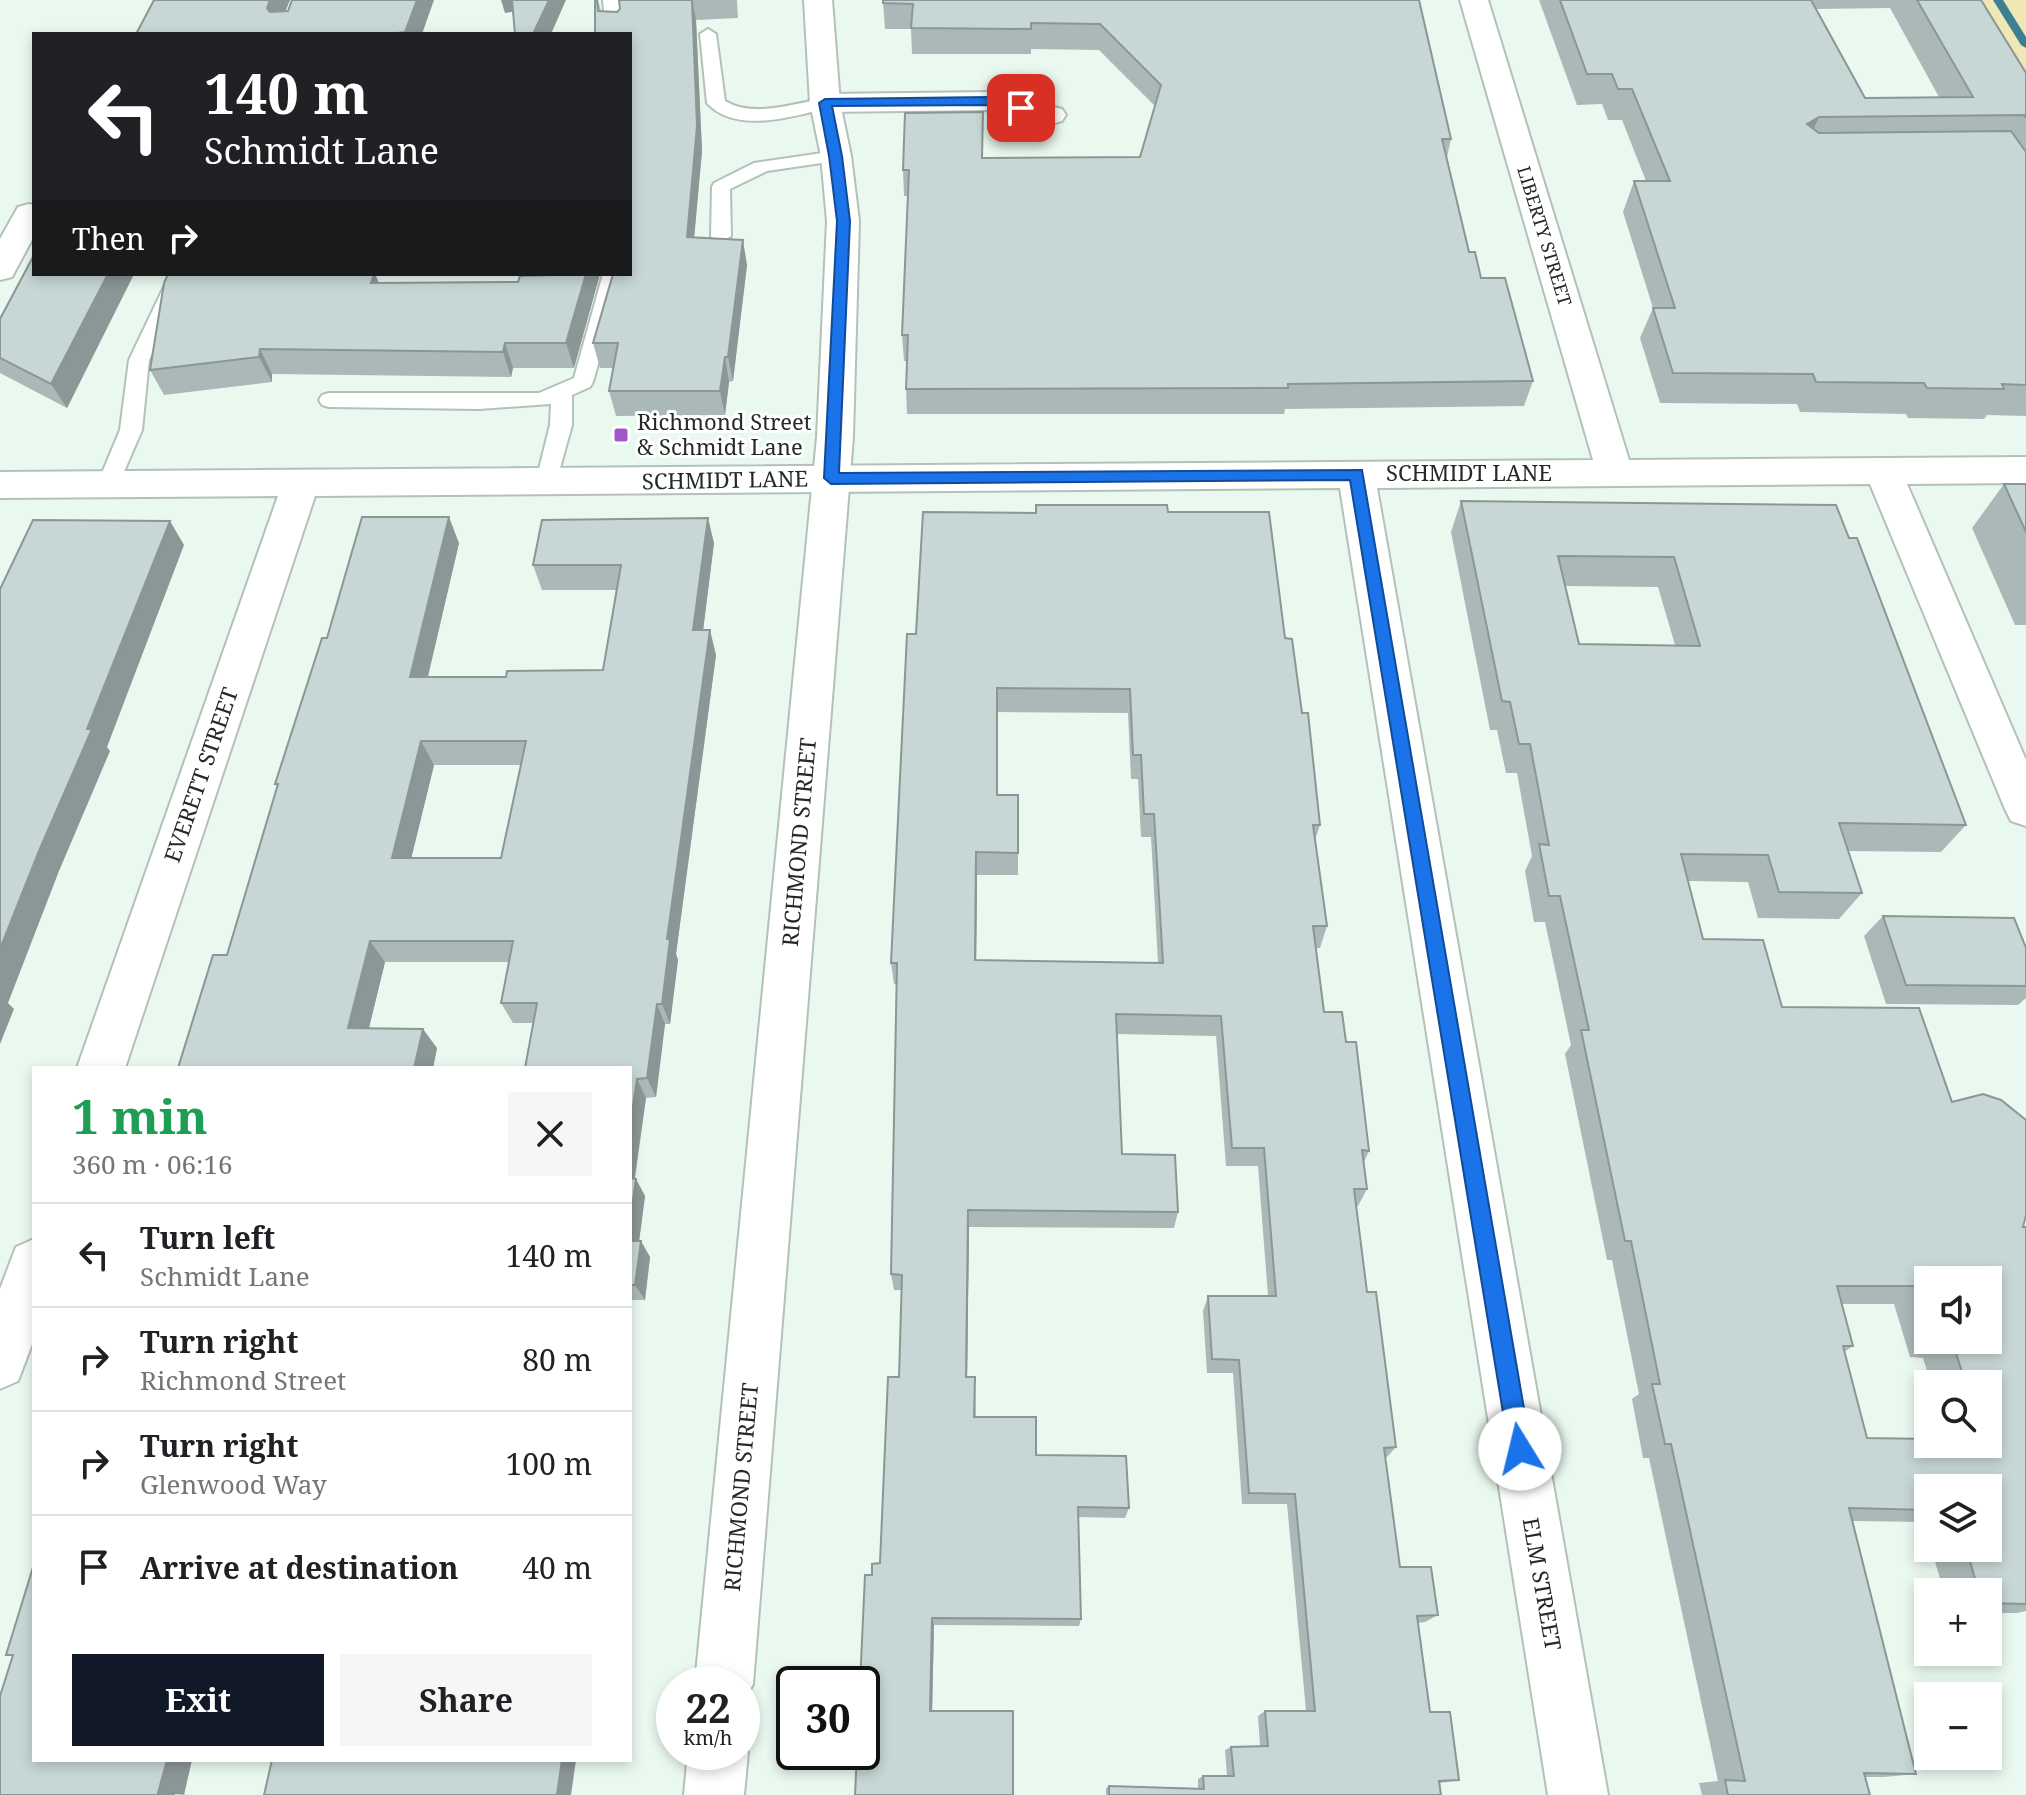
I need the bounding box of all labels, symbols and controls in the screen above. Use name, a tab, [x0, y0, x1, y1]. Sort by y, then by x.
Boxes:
text: 140 m	[204, 54, 369, 130]
icon: left	[72, 64, 176, 168]
pin	[987, 74, 1055, 142]
icon: arrive	[999, 86, 1043, 130]
text: Schmidt Lane	[204, 126, 439, 175]
street label: LIBERTY STREET	[1512, 163, 1578, 309]
icon: right	[161, 216, 205, 260]
text: Then	[72, 218, 145, 259]
place label: Richmond Street & Schmidt Lane	[637, 406, 812, 461]
marker: Richmond Street & Schmidt Lane	[612, 426, 630, 444]
street label: SCHMIDT LANE	[1386, 457, 1552, 487]
street label: SCHMIDT LANE	[642, 463, 808, 495]
street label: EVERETT STREET	[156, 683, 244, 866]
street label: RICHMOND STREET	[774, 736, 822, 947]
text: 1 min	[72, 1083, 208, 1148]
button: close	[508, 1092, 592, 1176]
text: 360 m · 06:16	[72, 1146, 233, 1182]
text: Turn left	[140, 1217, 275, 1258]
icon: left	[72, 1233, 116, 1277]
text: 140 m	[506, 1235, 592, 1276]
text: Schmidt Lane	[140, 1258, 310, 1294]
map controls	[1914, 1266, 2002, 1770]
button: sound	[1914, 1266, 2002, 1354]
text: Turn right	[140, 1321, 298, 1362]
icon: right	[72, 1337, 116, 1381]
text: 80 m	[522, 1339, 592, 1380]
text: Richmond Street	[140, 1362, 346, 1398]
button: search	[1914, 1370, 2002, 1458]
street label: RICHMOND STREET	[716, 1381, 764, 1592]
position arrow	[1478, 1407, 1562, 1491]
text: Turn right	[140, 1425, 298, 1466]
icon: right	[72, 1441, 116, 1485]
text: 100 m	[506, 1443, 592, 1484]
text: Glenwood Way	[140, 1466, 327, 1502]
button: layers	[1914, 1474, 2002, 1562]
street label: ELM STREET	[1517, 1515, 1569, 1653]
icon: arrive	[72, 1545, 116, 1589]
text: Arrive at destination	[140, 1547, 459, 1588]
text: 40 m	[522, 1547, 592, 1588]
button: +	[1914, 1578, 2002, 1666]
button: Exit	[72, 1654, 324, 1746]
button: Share	[340, 1654, 592, 1746]
speed limit sign: 30	[776, 1666, 880, 1770]
text: 22	[685, 1680, 731, 1735]
button: −	[1914, 1682, 2002, 1770]
text: km/h	[683, 1724, 733, 1751]

